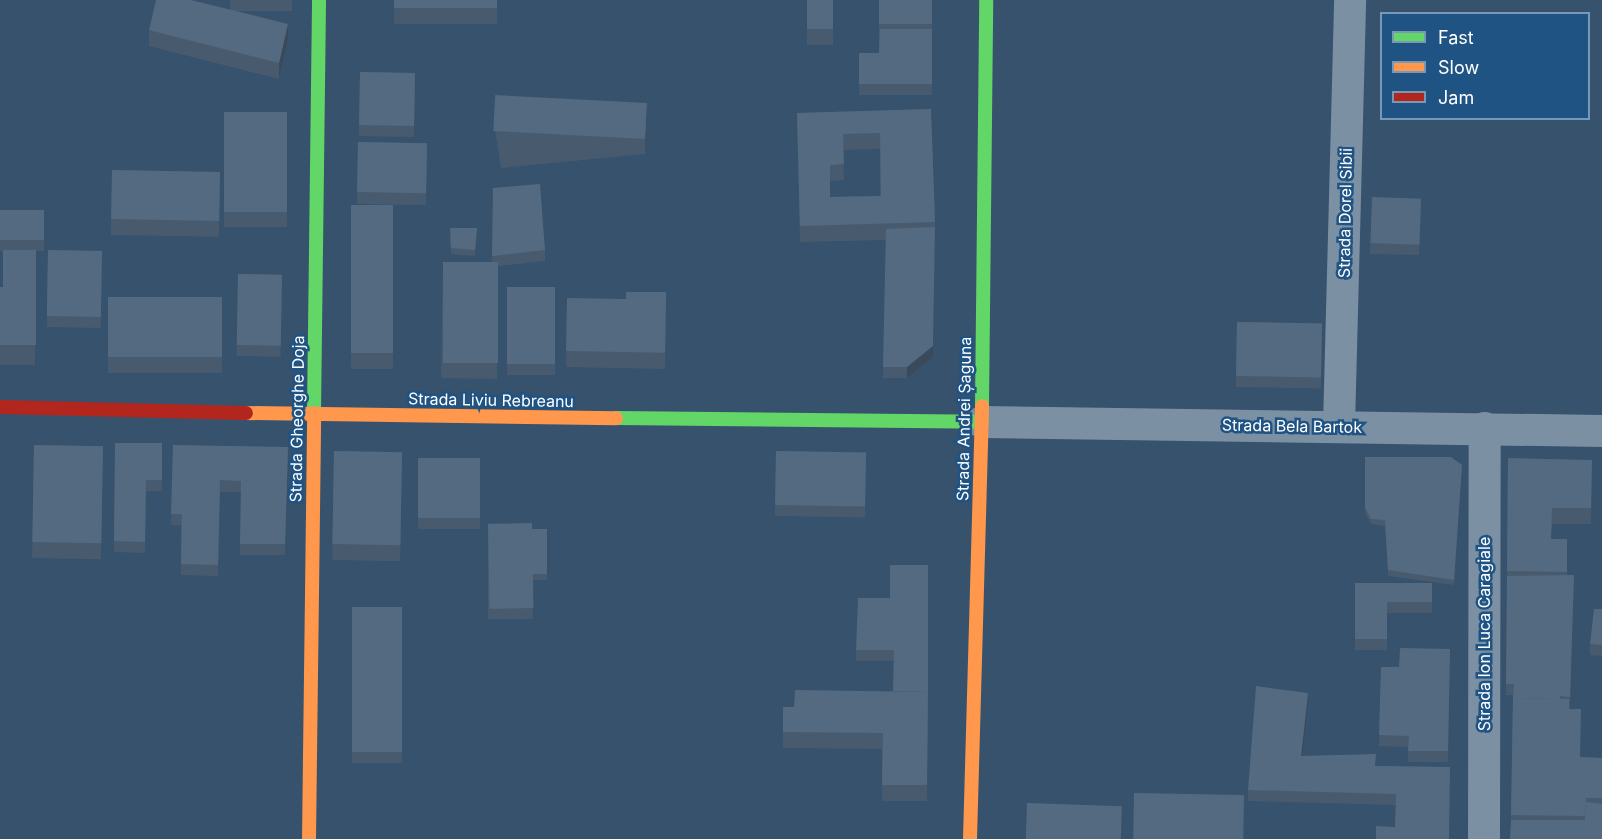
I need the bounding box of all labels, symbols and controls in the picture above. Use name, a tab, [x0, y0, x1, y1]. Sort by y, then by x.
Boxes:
legend	[1380, 12, 1590, 120]
text: Fast	[1438, 27, 1474, 48]
text: Slow	[1438, 57, 1479, 78]
text: Jam	[1438, 87, 1474, 108]
street label: Strada Dorel Sibii	[1334, 148, 1356, 278]
street label: Strada Gheorghe Doja	[286, 335, 308, 503]
street label: Strada Andrei Șaguna	[953, 337, 975, 501]
street label: Strada Liviu Rebreanu	[408, 389, 574, 411]
street label: Strada Bela Bartok	[1222, 415, 1362, 437]
street label: Strada Ion Luca Caragiale	[1474, 537, 1494, 731]

